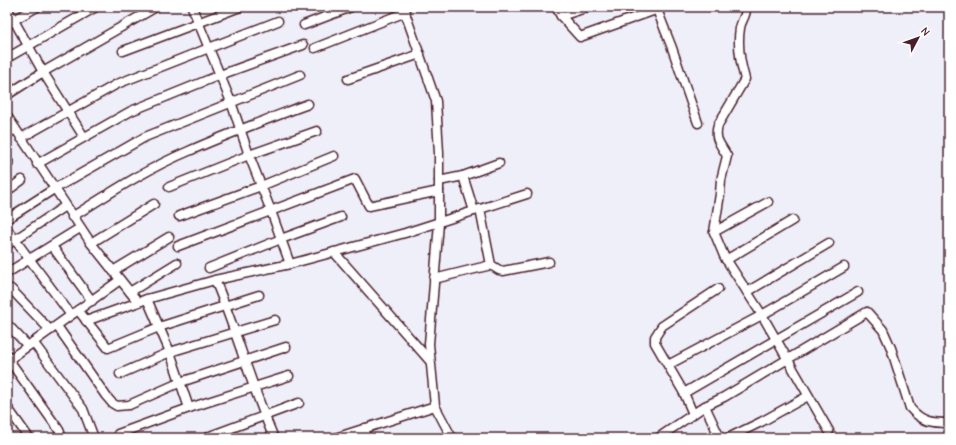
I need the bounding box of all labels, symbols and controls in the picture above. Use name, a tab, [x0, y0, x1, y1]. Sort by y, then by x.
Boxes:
north arrow	[898, 18, 938, 58]
text: N	[918, 25, 932, 39]

